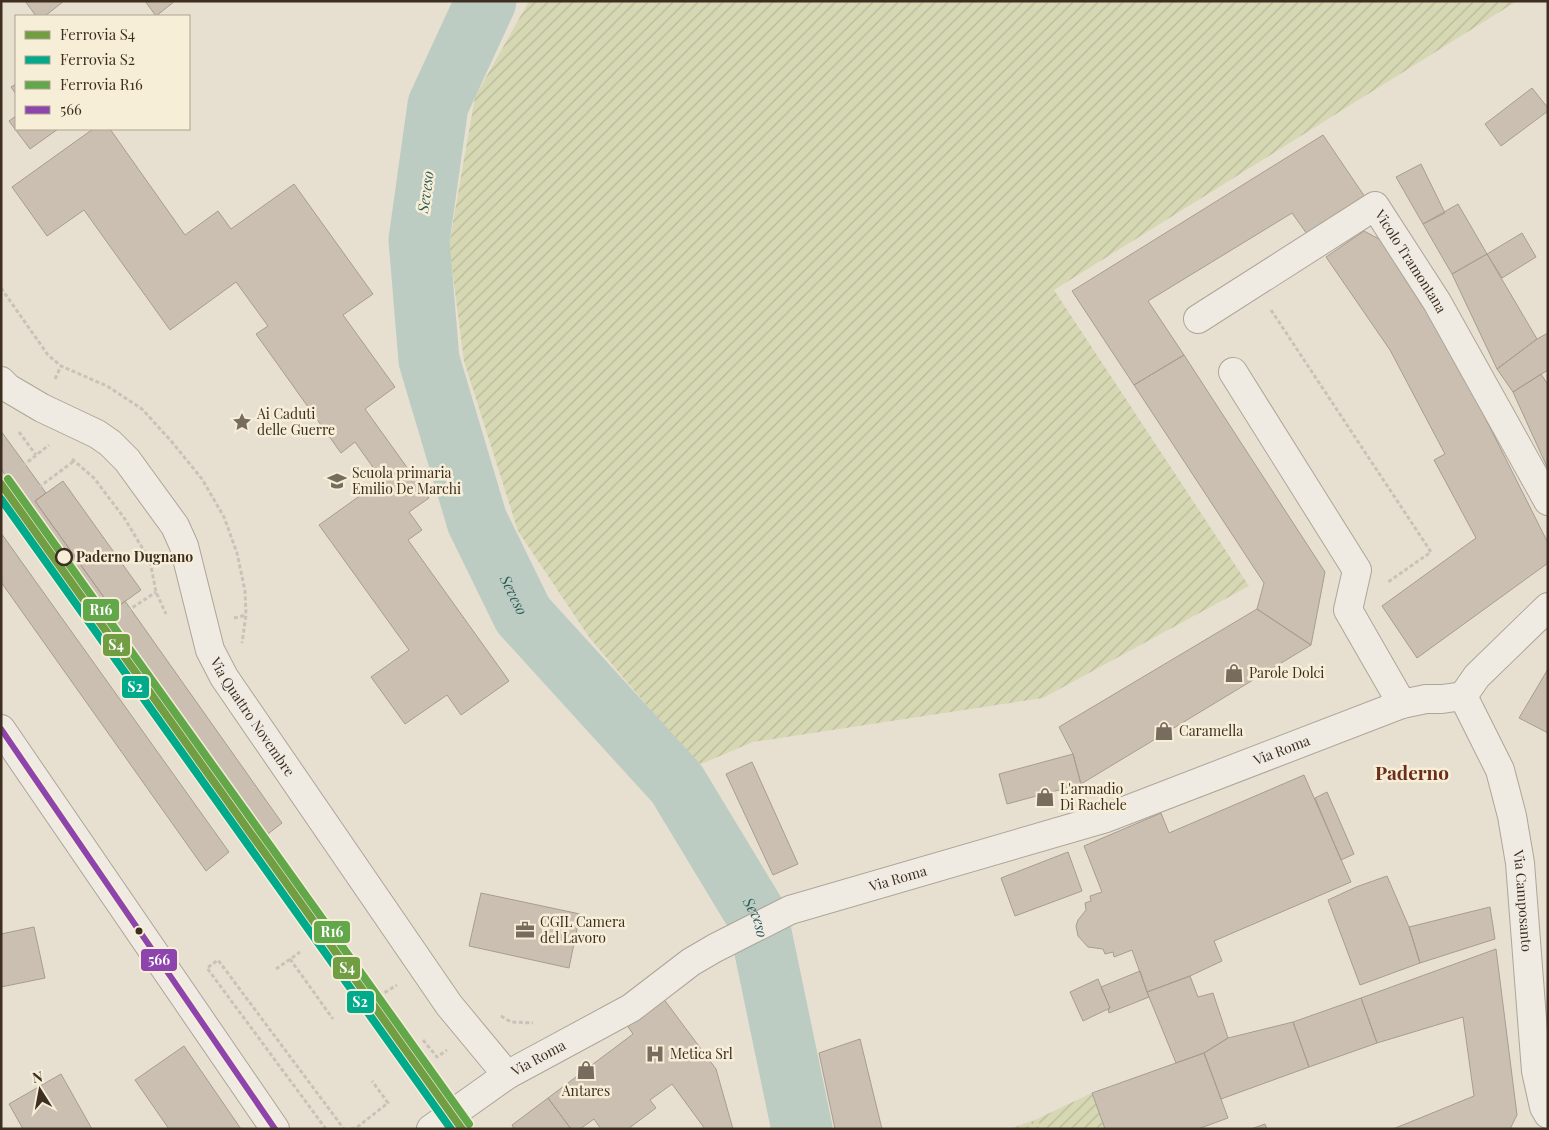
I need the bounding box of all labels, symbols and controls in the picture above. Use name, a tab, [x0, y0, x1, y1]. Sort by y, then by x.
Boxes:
legend	[15, 15, 190, 130]
text: Ferrovia S4	[60, 24, 135, 44]
text: Ferrovia S2	[60, 49, 135, 69]
text: Ferrovia R16	[60, 74, 143, 94]
text: 566	[60, 99, 82, 119]
water label: Seveso	[412, 170, 438, 215]
street label: Vicolo Tramontana	[1370, 205, 1451, 316]
place label: Ai Caduti delle Guerre	[256, 404, 335, 439]
place icon: Ai Caduti delle Guerre	[231, 411, 253, 433]
place label: Scuola primaria Emilio De Marchi	[352, 463, 461, 498]
school or university icon: Scuola primaria Emilio De Marchi	[326, 470, 348, 492]
place label: Paderno Dugnano	[76, 547, 193, 566]
marker: Paderno Dugnano	[55, 548, 73, 566]
water label: Seveso	[496, 571, 533, 618]
line badge: R16	[82, 598, 120, 622]
text: R16	[90, 600, 113, 619]
line badge: S4	[102, 633, 131, 657]
text: S4	[108, 635, 124, 654]
street label: Via Quattro Novembre	[206, 653, 299, 780]
shop icon: Parole Dolci	[1223, 662, 1245, 684]
place label: Parole Dolci	[1249, 663, 1324, 682]
line badge: S2	[121, 675, 150, 699]
text: S2	[127, 677, 143, 696]
shop icon: Caramella	[1153, 720, 1175, 742]
place label: Caramella	[1179, 721, 1243, 740]
street label: Via Roma	[1250, 730, 1312, 770]
district label: Paderno	[1375, 759, 1449, 785]
place label: L'armadio Di Rachele	[1060, 779, 1127, 814]
shop icon: L'armadio Di Rachele	[1034, 786, 1056, 808]
street label: Via Camposanto	[1509, 848, 1537, 953]
street label: Via Roma	[866, 861, 929, 896]
water label: Seveso	[738, 892, 773, 939]
place label: CGIL Camera del Lavoro	[540, 912, 625, 947]
office icon: CGIL Camera del Lavoro	[514, 919, 536, 941]
line badge: R16	[313, 920, 351, 944]
text: R16	[321, 922, 344, 941]
unlabelled marker	[134, 926, 144, 936]
line badge: 566	[140, 948, 178, 972]
text: 566	[148, 950, 170, 969]
line badge: S4	[332, 956, 361, 980]
text: S4	[339, 958, 355, 977]
line badge: S2	[346, 990, 375, 1014]
text: S2	[352, 992, 368, 1011]
street label: Via Roma	[507, 1035, 569, 1080]
hospital icon: Metica Srl	[644, 1043, 666, 1065]
place label: Metica Srl	[670, 1044, 733, 1063]
shop icon: Antares	[575, 1059, 597, 1081]
north arrow	[15, 1065, 65, 1115]
text: N	[31, 1066, 44, 1087]
place label: Antares	[561, 1081, 610, 1100]

